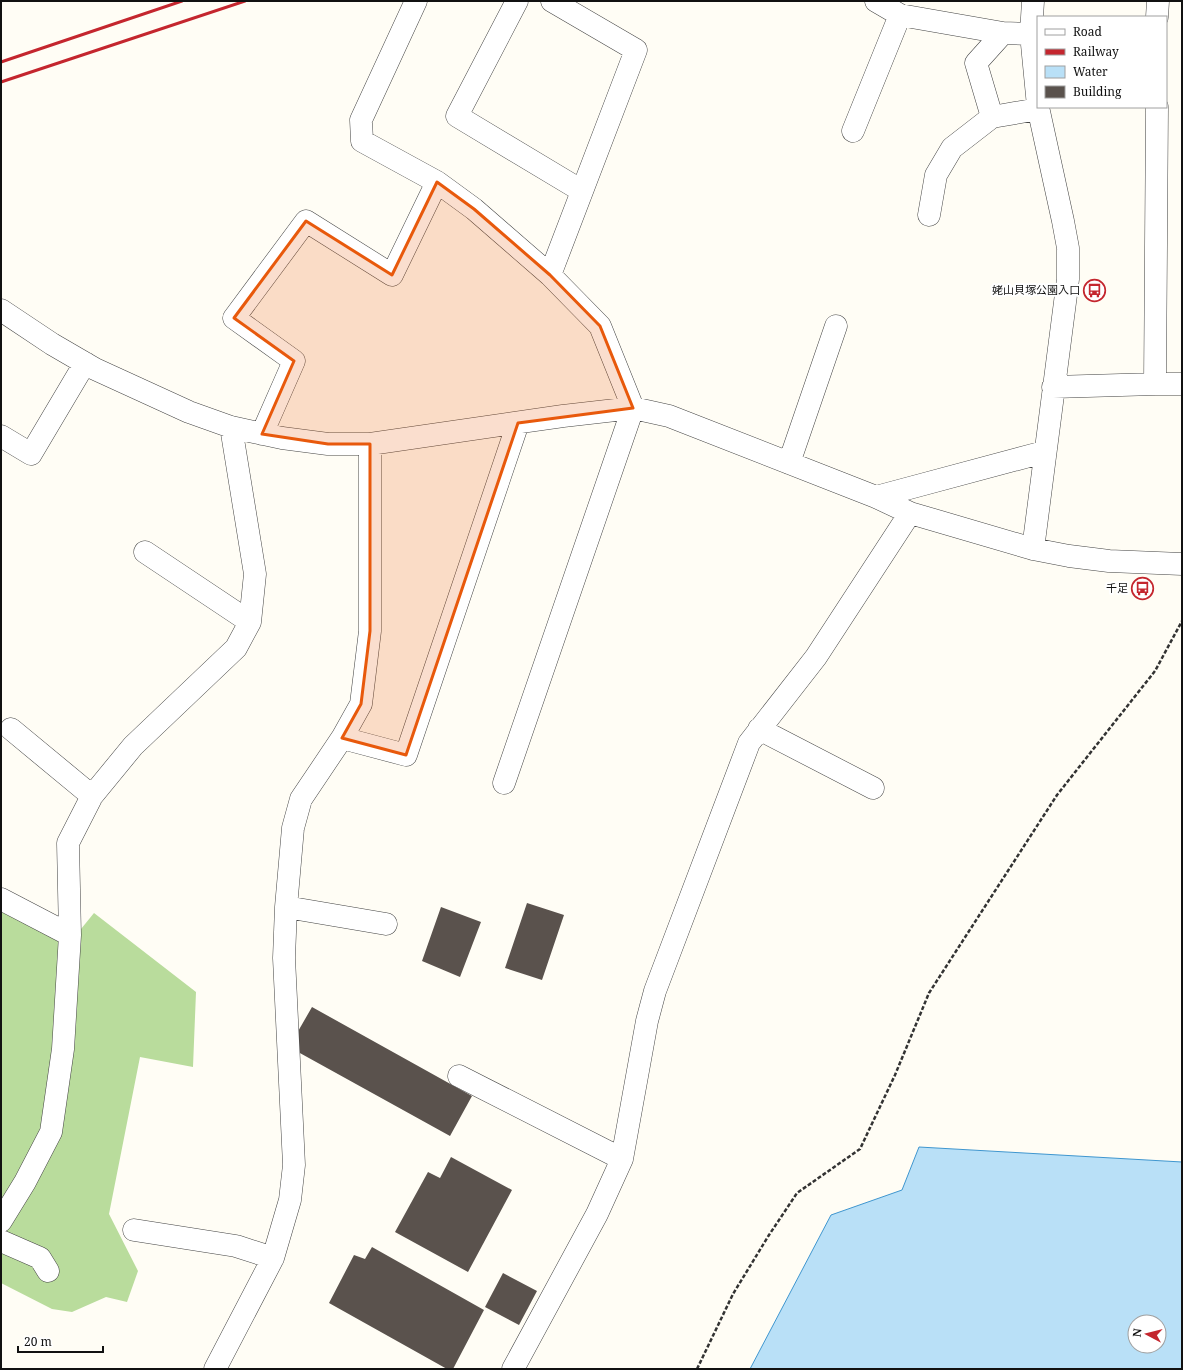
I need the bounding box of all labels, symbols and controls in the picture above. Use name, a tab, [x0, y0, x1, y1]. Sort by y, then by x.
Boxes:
legend	[1037, 16, 1167, 108]
text: Road	[1073, 23, 1103, 40]
text: Railway	[1073, 43, 1119, 60]
text: Water	[1073, 63, 1108, 80]
text: Building	[1073, 83, 1122, 100]
bus stop icon: 姥山貝塚公園入口	[1082, 277, 1108, 303]
place label: 姥山貝塚公園入口	[992, 282, 1080, 297]
bus stop icon: 千足	[1130, 575, 1156, 601]
place label: 千足	[1106, 580, 1128, 595]
north arrow	[1127, 1314, 1167, 1354]
text: N	[1129, 1327, 1145, 1338]
scale bar	[18, 1328, 103, 1354]
text: 20 m	[24, 1333, 52, 1350]

